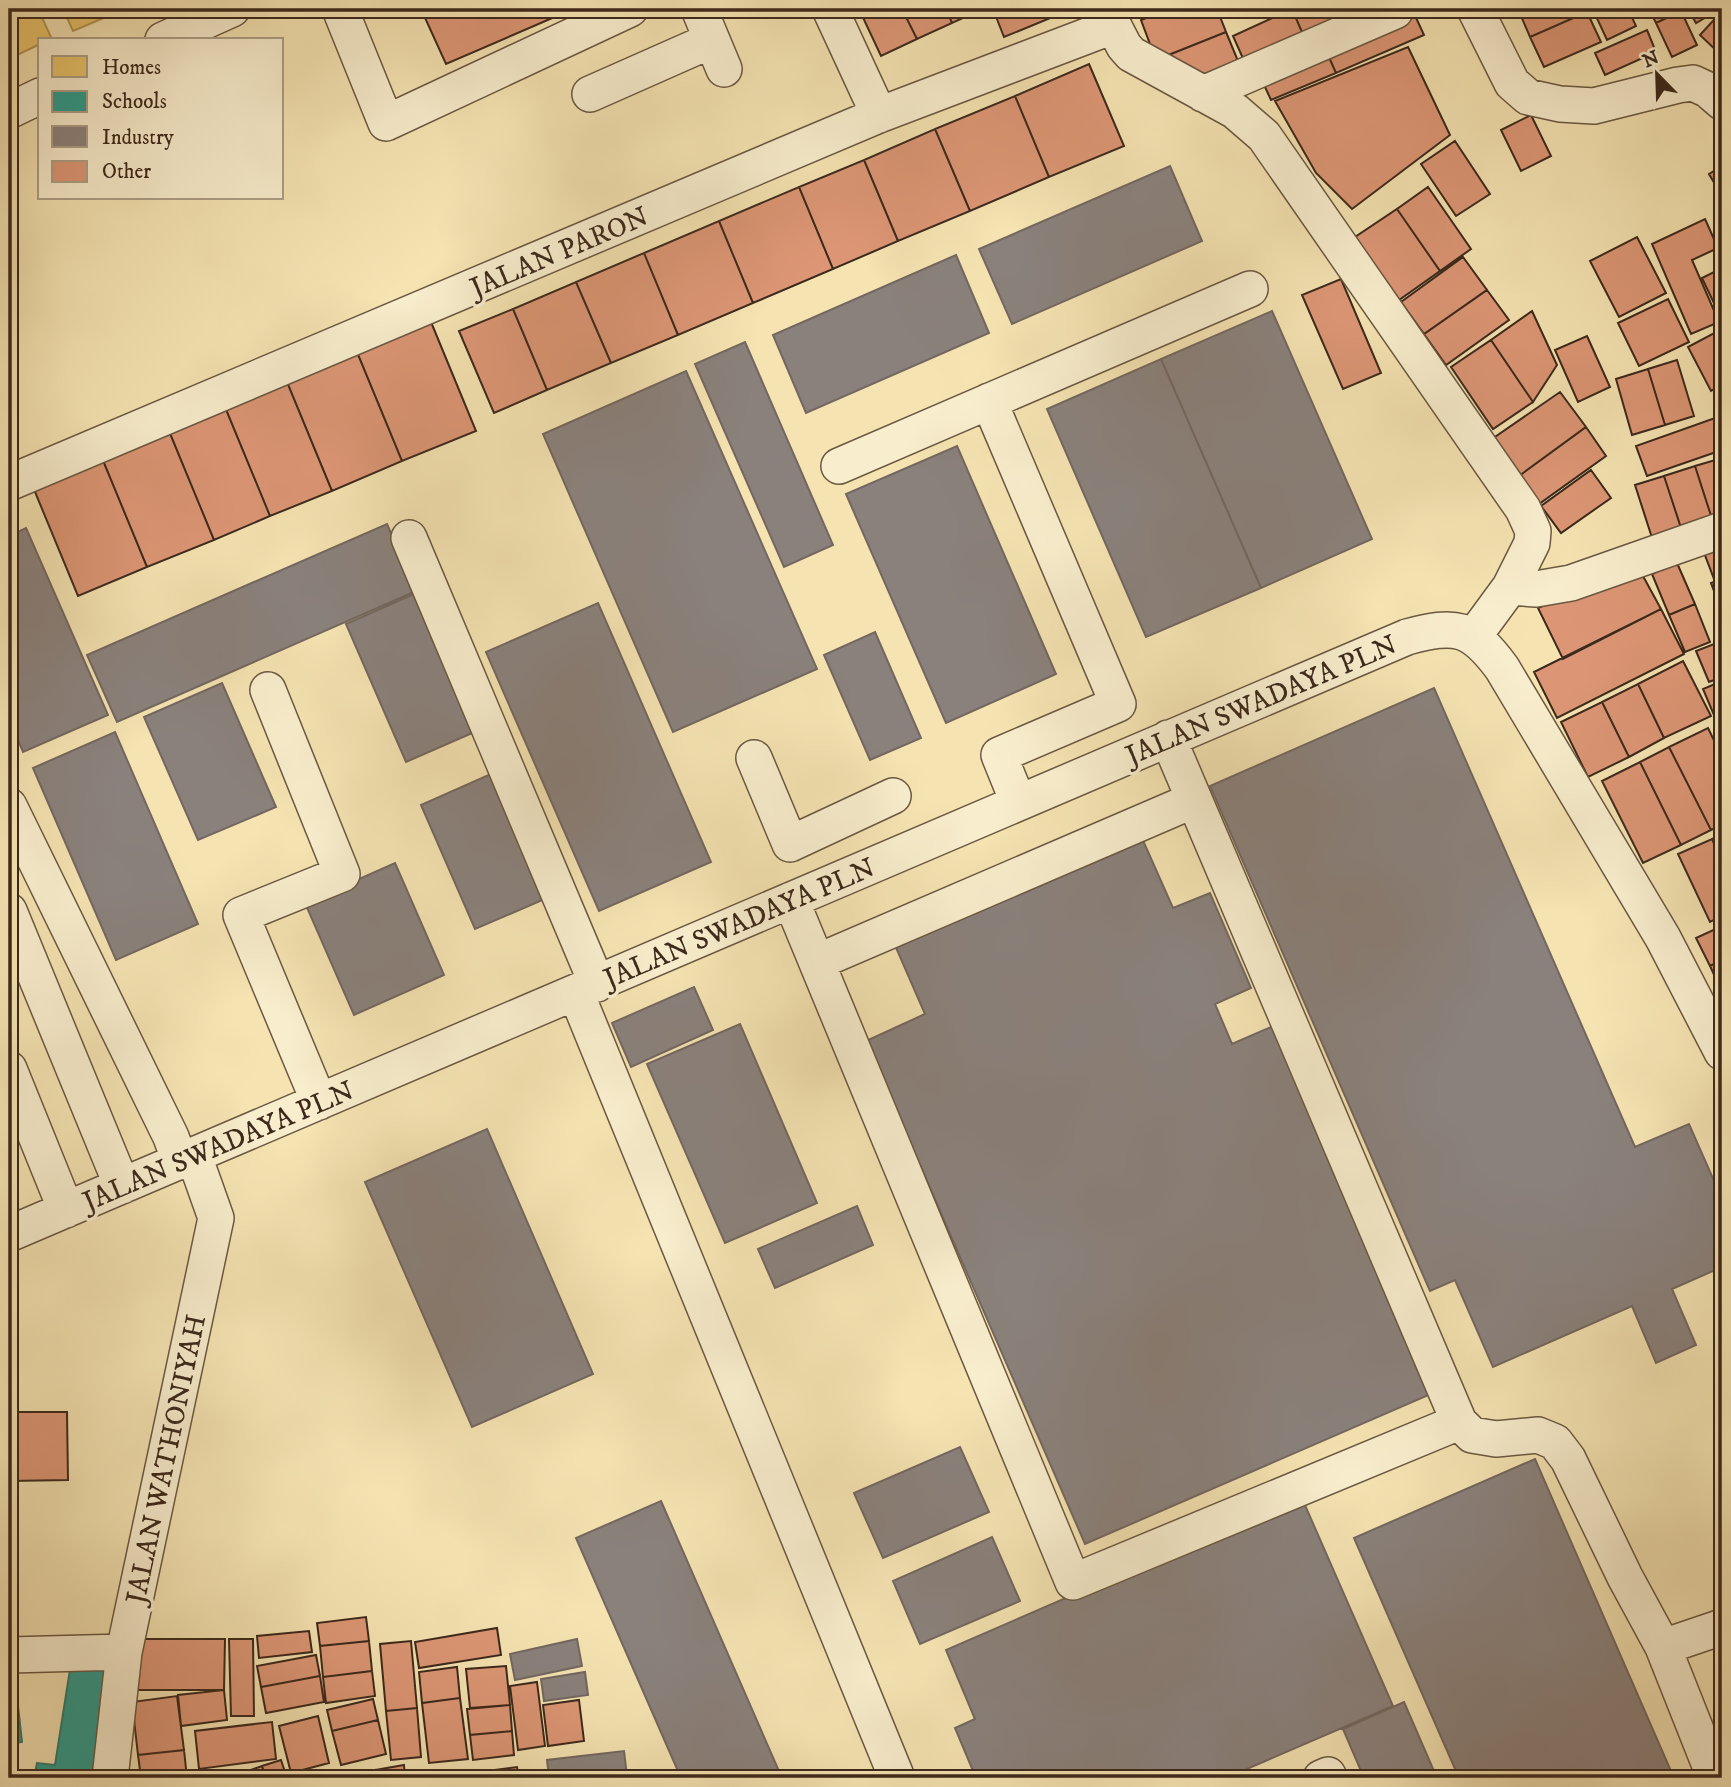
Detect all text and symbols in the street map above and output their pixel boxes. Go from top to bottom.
legend [38,38,284,200]
north arrow [1622,38,1692,108]
text: N [1639,46,1663,73]
text: Homes [102,55,161,81]
text: Schools [102,89,167,115]
text: Industry [102,125,175,151]
text: Other [102,159,151,185]
street label: JALAN PARON [462,199,654,307]
street label: JALAN SWADAYA PLN [1118,627,1403,775]
street label: JALAN SWADAYA PLN [596,850,881,998]
street label: JALAN SWADAYA PLN [75,1073,360,1221]
street label: JALAN WATHONIYAH [118,1311,214,1610]

